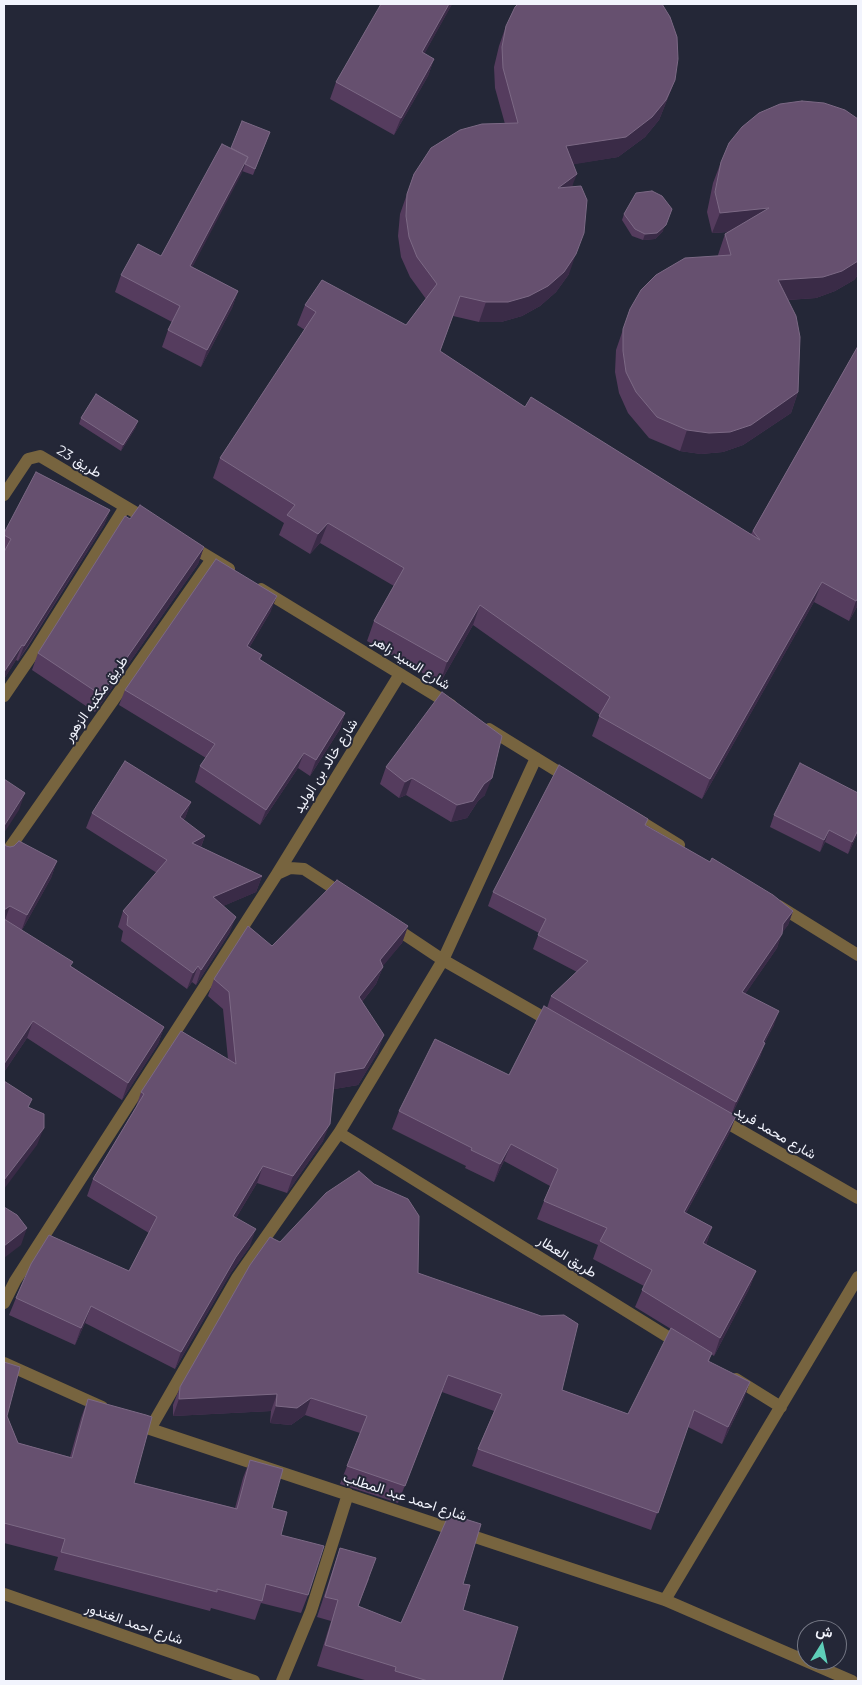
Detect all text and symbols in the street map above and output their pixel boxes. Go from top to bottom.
street label: طريق 23 [54,442,104,482]
street label: شارع السيد زاهر [369,632,453,694]
street label: طريق مكتبه الزهور [60,653,132,745]
street label: شارع خالد بن الوليد [290,716,362,816]
street label: شارع محمد فريد [731,1103,819,1163]
street label: طريق العطار [534,1232,600,1282]
street label: شارع احمد عبد المطلب [341,1469,469,1525]
street label: شارع احمد الغندور [83,1599,185,1649]
north arrow [797,1620,847,1670]
text: ش [815,1621,834,1642]

